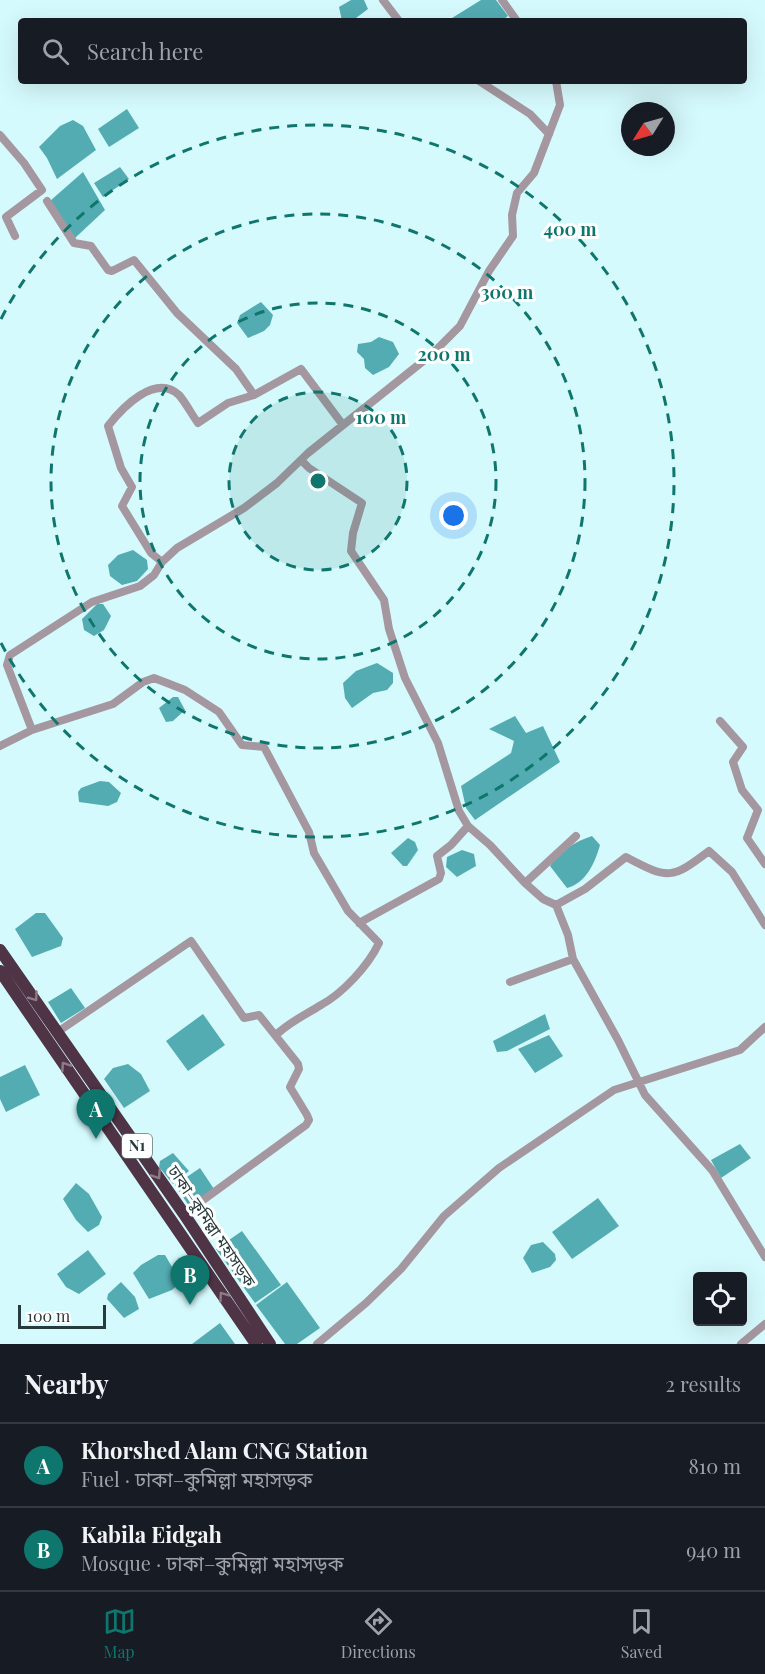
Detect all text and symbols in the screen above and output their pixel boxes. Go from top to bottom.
search box [18,18,747,84]
icon: search [39,35,72,68]
text: Search here [87,36,203,66]
north arrow [621,102,675,156]
text: 400 m [543,217,597,241]
text: 300 m [481,280,534,304]
text: 200 m [417,342,471,366]
text: 100 m [356,405,407,429]
centre of rings [308,471,328,491]
your location [439,501,468,530]
one-way arrow [27,991,38,1002]
one-way arrow [61,1062,72,1073]
pin: A [76,1090,116,1139]
road number: N1 [122,1134,152,1158]
street label: ঢাকা–কুমিল্লা মহাসড়ক [163,1160,261,1291]
one-way arrow [150,1168,161,1179]
pin: B [170,1256,210,1305]
map controls [693,1272,747,1326]
button: locate [693,1272,747,1326]
one-way arrow [219,1292,230,1303]
scale bar [18,1302,106,1330]
text: 100 m [27,1305,70,1326]
text: Nearby [24,1366,109,1401]
text: 2 results [666,1370,741,1397]
text: Khorshed Alam CNG Station [81,1435,368,1465]
text: A [37,1452,50,1479]
text: 810 m [688,1452,741,1479]
text: Fuel · ঢাকা–কুমিল্লা মহাসড়ক [81,1465,313,1492]
text: Kabila Eidgah [81,1519,222,1549]
text: B [37,1536,50,1563]
text: 940 m [686,1536,741,1563]
text: Mosque · ঢাকা–কুমিল্লা মহাসড়ক [81,1549,344,1576]
tab: Map [103,1605,136,1662]
tab: Directions [341,1605,416,1662]
tab: Saved [621,1605,662,1662]

